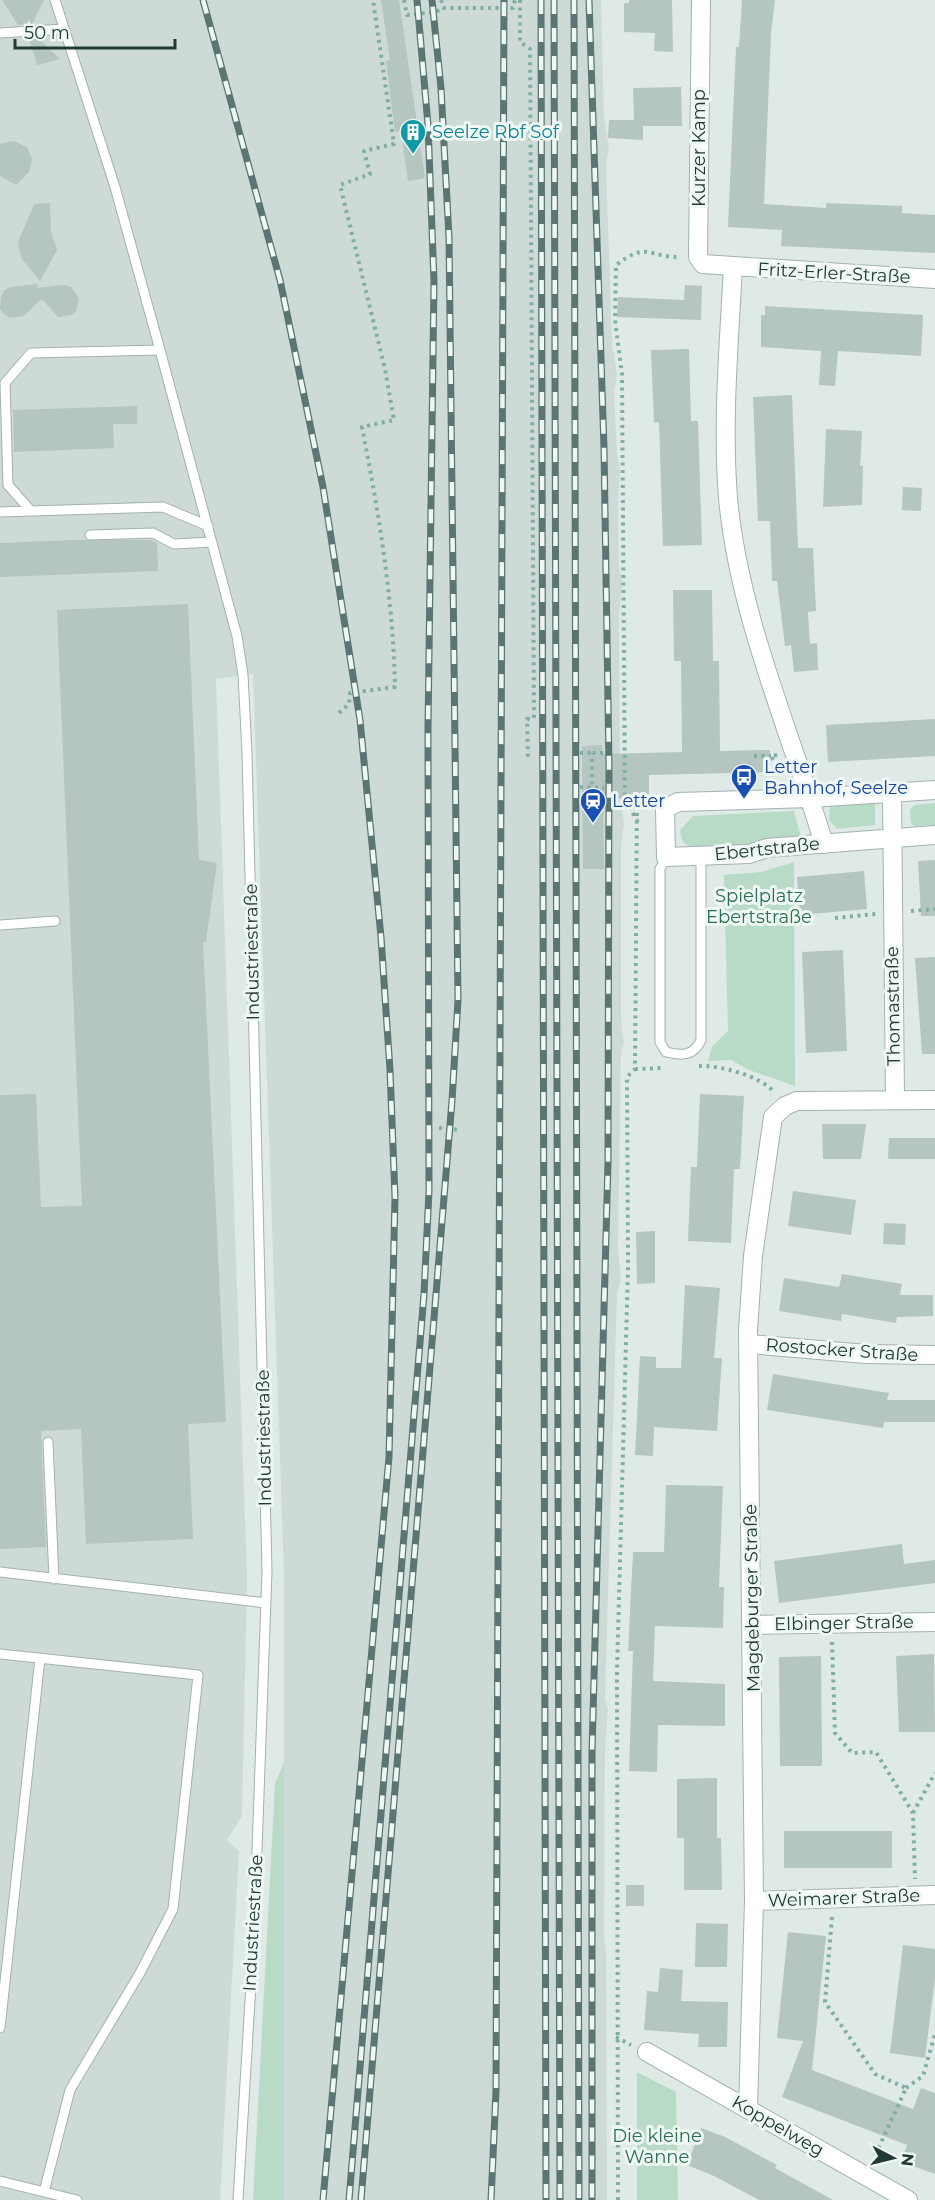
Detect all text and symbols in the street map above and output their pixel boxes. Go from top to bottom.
scale bar [15,12,176,50]
text: 50 m [24,22,70,44]
street label: Kurzer Kamp [688,89,710,207]
building icon: Seelze Rbf Sof [398,117,428,155]
place label: Seelze Rbf Sof [432,121,560,143]
street label: Fritz-Erler-Straße [757,258,911,288]
place label: Letter Bahnhof, Seelze [764,756,908,799]
bus stop icon: Letter Bahnhof, Seelze [729,762,759,800]
station icon: Letter [578,786,608,824]
place label: Letter [612,790,665,812]
street label: Ebertstraße [713,833,821,865]
street label: Industriestraße [240,883,264,1021]
park label: Spielplatz Ebertstraße [706,885,812,928]
street label: Thomastraße [881,946,905,1066]
street label: Rostocker Straße [765,1334,919,1366]
street label: Industriestraße [252,1369,276,1507]
street label: Magdeburger Straße [739,1504,765,1692]
street label: Elbinger Straße [774,1611,914,1635]
street label: Industriestraße [238,1854,268,1992]
street label: Weimarer Straße [767,1884,921,1912]
street label: Koppelweg [728,2091,828,2161]
park label: Die kleine Wanne [612,2125,702,2168]
north arrow [863,2128,923,2188]
text: N [897,2152,918,2167]

